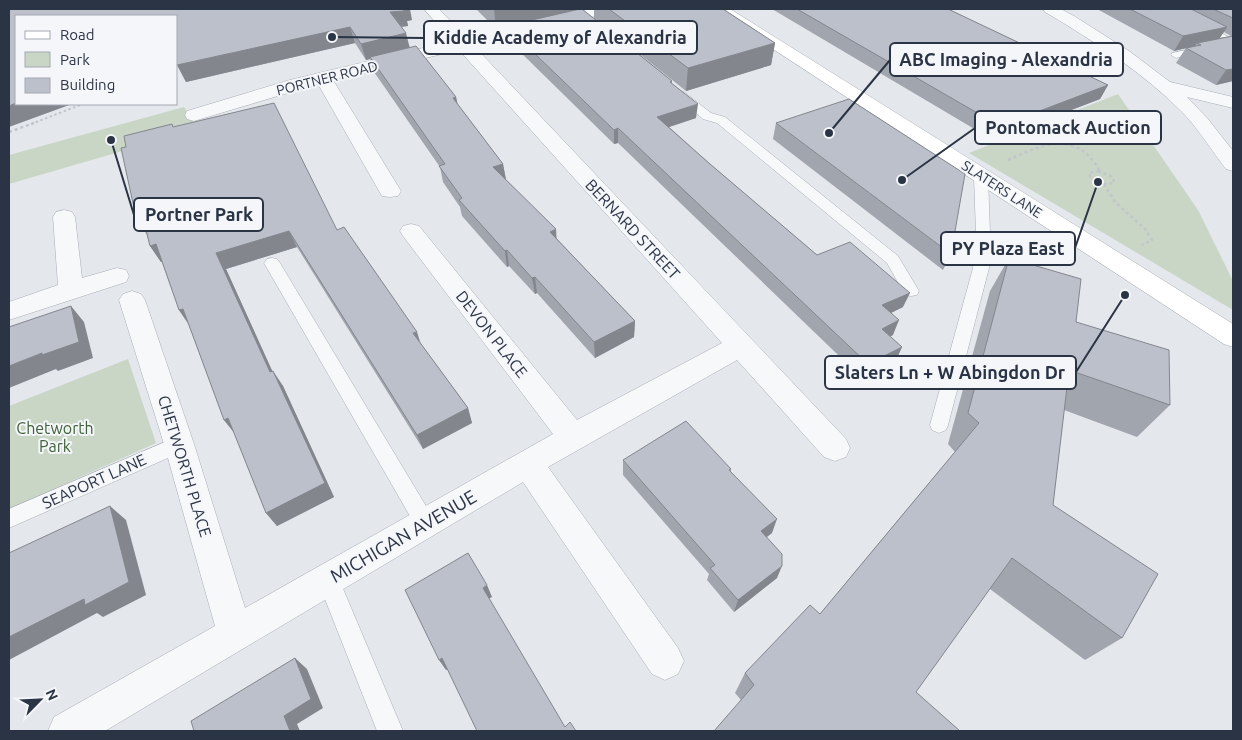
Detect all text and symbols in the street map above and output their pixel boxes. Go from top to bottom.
legend [15,15,178,105]
callout: Kiddie Academy of Alexandria [424,21,697,54]
text: Road [60,26,95,43]
text: Kiddie Academy of Alexandria [433,27,687,47]
callout: ABC Imaging - Alexandria [890,43,1123,76]
text: ABC Imaging - Alexandria [899,49,1113,69]
text: Park [60,51,90,68]
street label: PORTNER ROAD [275,58,379,98]
text: Building [60,76,115,93]
callout: Pontomack Auction [975,111,1161,144]
text: Pontomack Auction [985,117,1151,137]
street label: SLATERS LANE [959,157,1045,221]
street label: BERNARD STREET [582,175,684,283]
callout: Portner Park [134,198,263,231]
text: Portner Park [145,204,253,224]
callout: PY Plaza East [941,232,1075,265]
text: PY Plaza East [951,238,1065,258]
street label: DEVON PLACE [453,287,531,381]
callout: Slaters Ln + W Abingdon Dr [825,356,1076,389]
text: Slaters Ln + W Abingdon Dr [835,362,1066,382]
street label: CHETWORTH PLACE [155,393,215,539]
park label: Chetworth Park [16,419,94,455]
street label: SEAPORT LANE [39,450,149,512]
street label: MICHIGAN AVENUE [326,485,480,587]
north arrow [15,675,65,725]
text: N [42,687,61,703]

